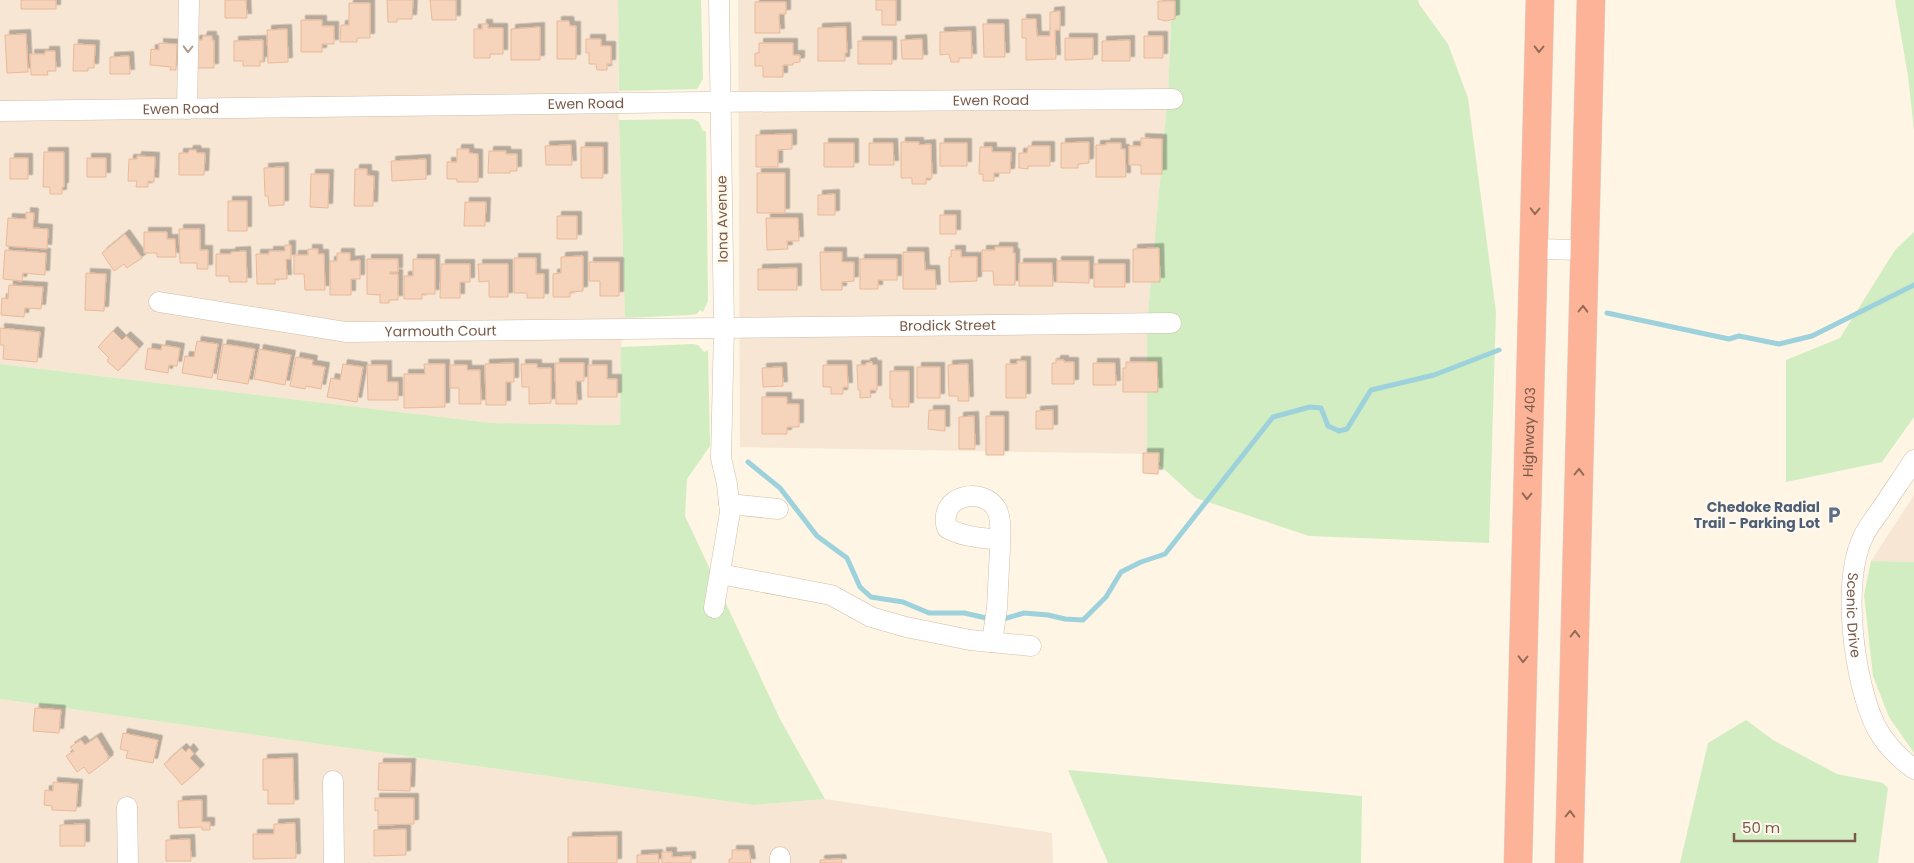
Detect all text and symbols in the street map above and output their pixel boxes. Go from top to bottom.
one-way arrow [183,45,193,53]
one-way arrow [1534,45,1544,53]
street label: Ewen Road [953,90,1029,110]
street label: Ewen Road [548,93,624,114]
street label: Ewen Road [143,98,219,119]
street label: Iona Avenue [711,175,733,263]
one-way arrow [1529,207,1540,215]
one-way arrow [1578,305,1588,313]
street label: Brodick Street [899,315,996,336]
street label: Yarmouth Court [384,320,497,342]
street label: Highway 403 [1518,387,1540,477]
one-way arrow [1573,468,1584,476]
one-way arrow [1522,492,1532,500]
place label: Chedoke Radial Trail - Parking Lot [1694,497,1820,533]
parking icon: Chedoke Radial Trail - Parking Lot [1824,505,1844,525]
street label: Scenic Drive [1842,571,1866,659]
one-way arrow [1569,630,1580,638]
one-way arrow [1518,655,1528,663]
one-way arrow [1565,810,1575,818]
scale bar [1734,810,1855,842]
text: 50 m [1742,817,1780,838]

